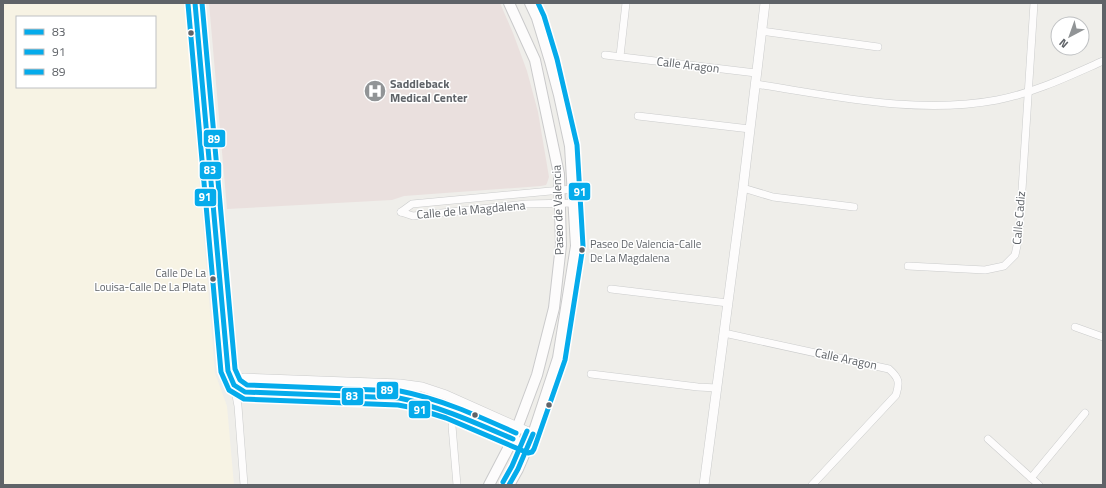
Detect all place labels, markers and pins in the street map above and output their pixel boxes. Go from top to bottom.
unlabelled marker [186,28,196,38]
place label: Saddleback Medical Center [390,74,468,107]
hospital icon: Saddleback Medical Center [362,78,388,104]
place label: Paseo De Valencia-Calle De La Magdalena [590,236,702,266]
marker: Paseo De Valencia-Calle De La Magdalena [577,245,587,255]
place label: Calle De La Louisa-Calle De La Plata [95,265,206,295]
marker: Calle De La Louisa-Calle De La Plata [208,274,218,284]
unlabelled marker [544,400,554,410]
unlabelled marker [470,410,480,420]

